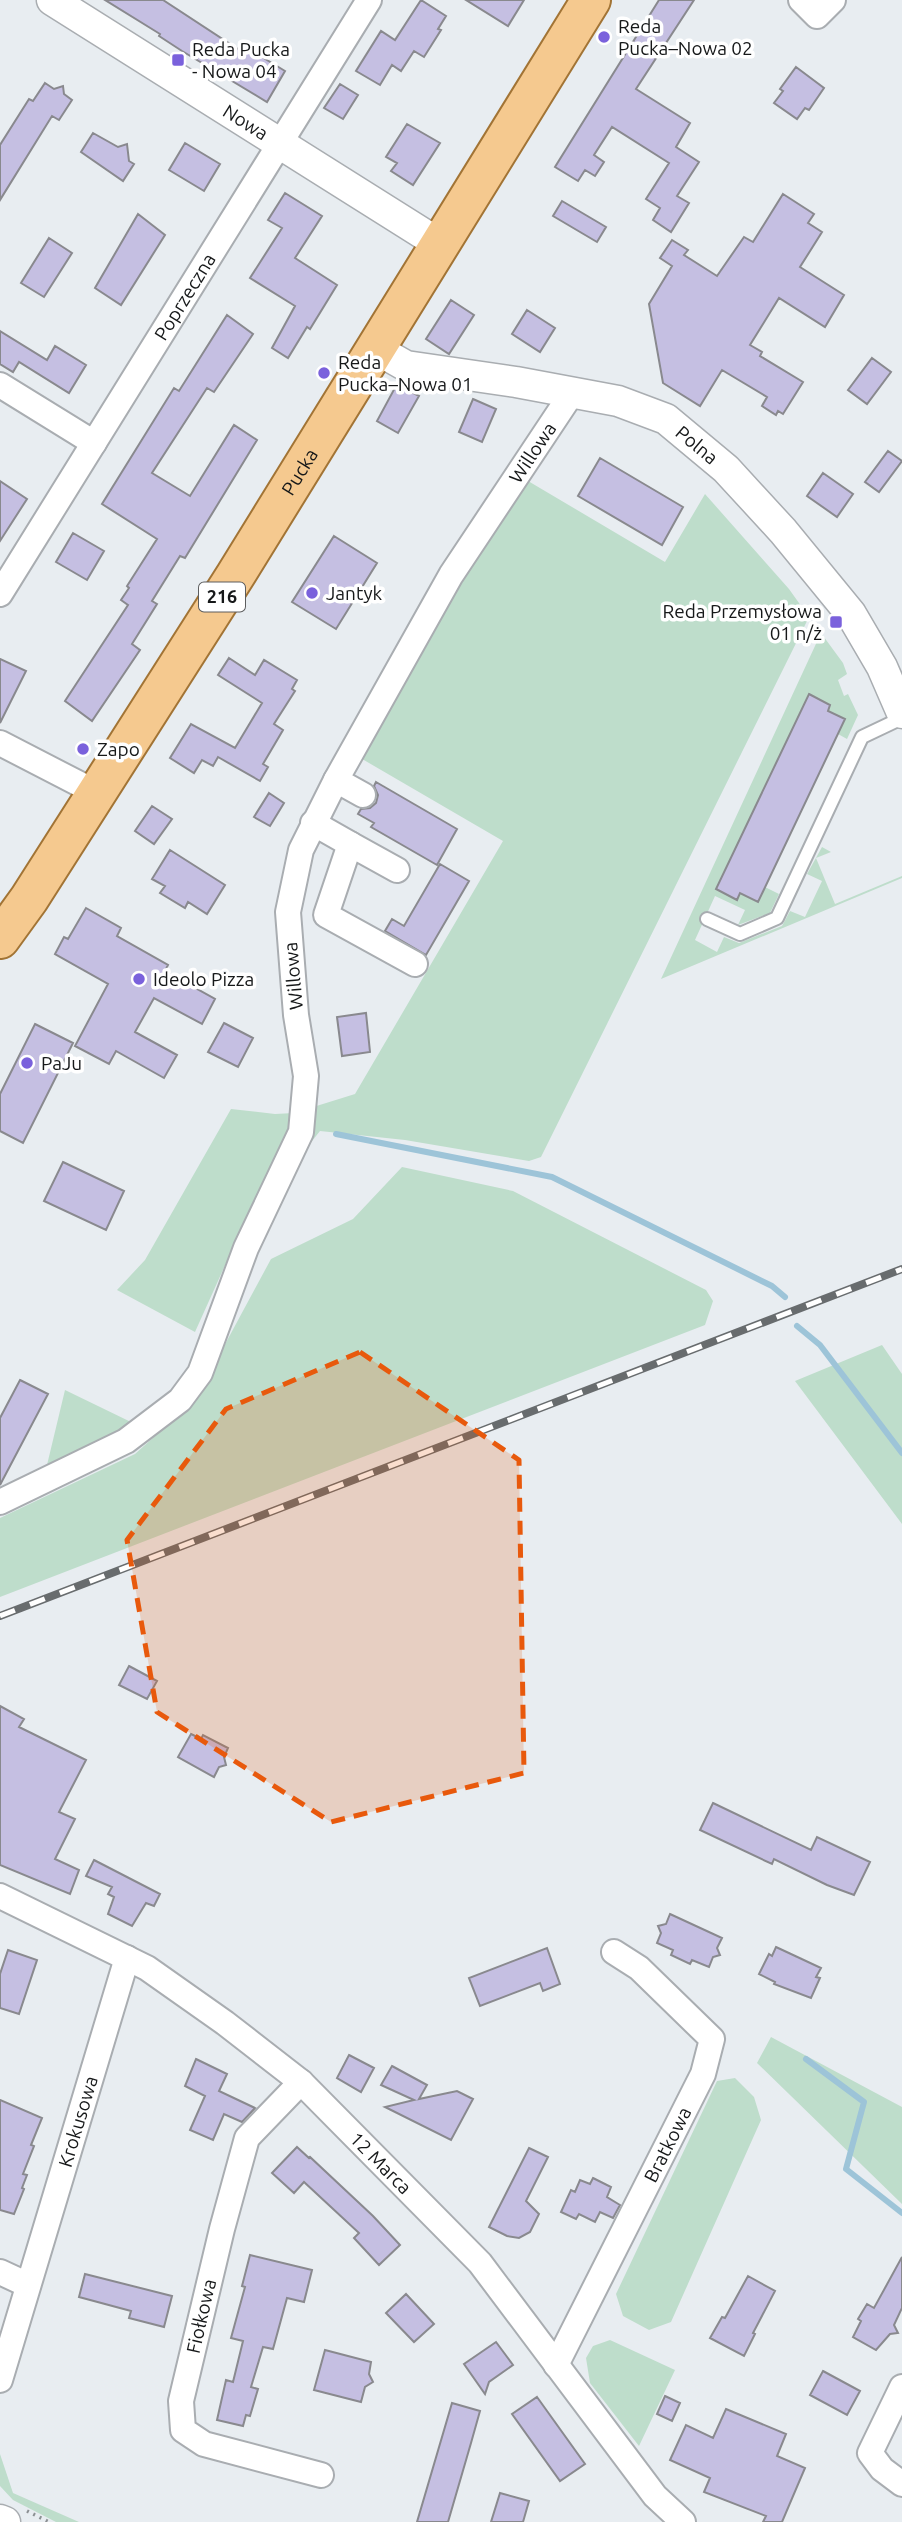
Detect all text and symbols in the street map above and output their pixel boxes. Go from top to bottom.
place label: Reda Pucka–Nowa 02 [618,15,753,59]
marker: Reda Pucka–Nowa 02 [596,29,612,45]
place label: Reda Pucka - Nowa 04 [192,38,290,82]
marker: Reda Pucka - Nowa 04 [170,52,186,68]
street label: Nowa [219,100,272,144]
street label: Poprzeczna [150,249,220,344]
place label: Reda Pucka–Nowa 01 [338,351,473,395]
marker: Reda Pucka–Nowa 01 [316,365,332,381]
street label: Willowa [504,418,560,487]
street label: Polna [672,421,722,469]
street label: Pucka [277,445,322,499]
road number: 216 [199,582,245,612]
place label: Jantyk [326,582,383,604]
marker: Jantyk [304,585,320,601]
place label: Reda Przemysłowa 01 n/ż [662,600,822,644]
marker: Reda Przemysłowa 01 n/ż [828,614,844,630]
place label: Zapo [97,738,140,760]
marker: Zapo [75,741,91,757]
street label: Willowa [279,941,307,1011]
place label: Ideolo Pizza [153,968,254,990]
marker: Ideolo Pizza [131,971,147,987]
place label: PaJu [41,1052,82,1074]
marker: PaJu [19,1055,35,1071]
street label: Krokusowa [54,2073,102,2170]
street label: Bratkowa [639,2103,696,2186]
street label: 12 Marca [346,2127,416,2198]
street label: Fiołkowa [182,2277,220,2355]

